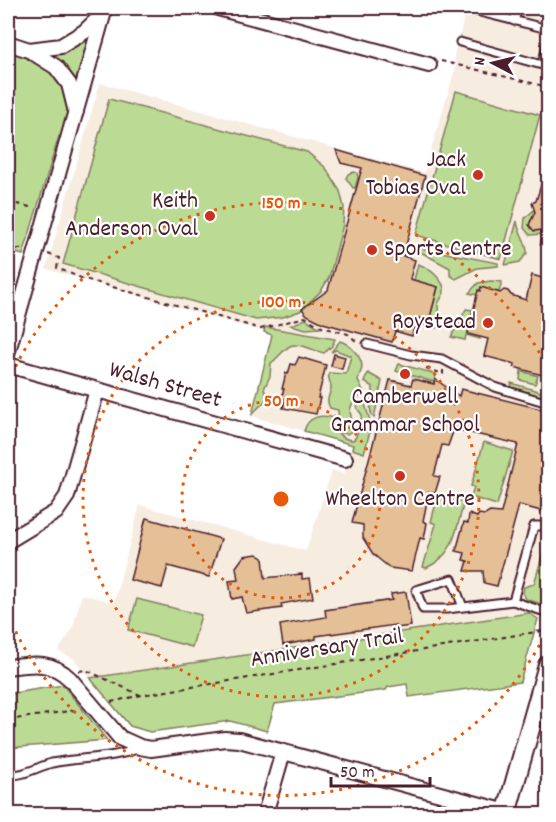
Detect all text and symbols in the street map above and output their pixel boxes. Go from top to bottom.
north arrow [463,33,523,93]
text: N [469,56,493,67]
place label: Jack Tobias Oval [365,144,466,206]
marker: Jack Tobias Oval [471,168,485,182]
place label: Keith Anderson Oval [65,185,198,247]
text: 150 m [262,192,300,217]
marker: Keith Anderson Oval [203,209,217,223]
place label: Sports Centre [384,233,512,267]
marker: Sports Centre [365,243,379,257]
text: 100 m [261,291,301,316]
place label: Roystead [392,306,476,340]
marker: Roystead [481,316,495,330]
street label: Walsh Street [105,354,225,418]
marker: Camberwell Grammar School [398,367,412,381]
place label: Camberwell Grammar School [330,381,480,443]
text: 50 m [264,390,298,415]
marker: Wheelton Centre [393,469,407,483]
place label: Wheelton Centre [325,483,475,517]
centre of rings [271,489,291,509]
street label: Anniversary Trail [248,620,406,678]
scale bar [331,750,430,788]
text: 50 m [340,761,375,786]

